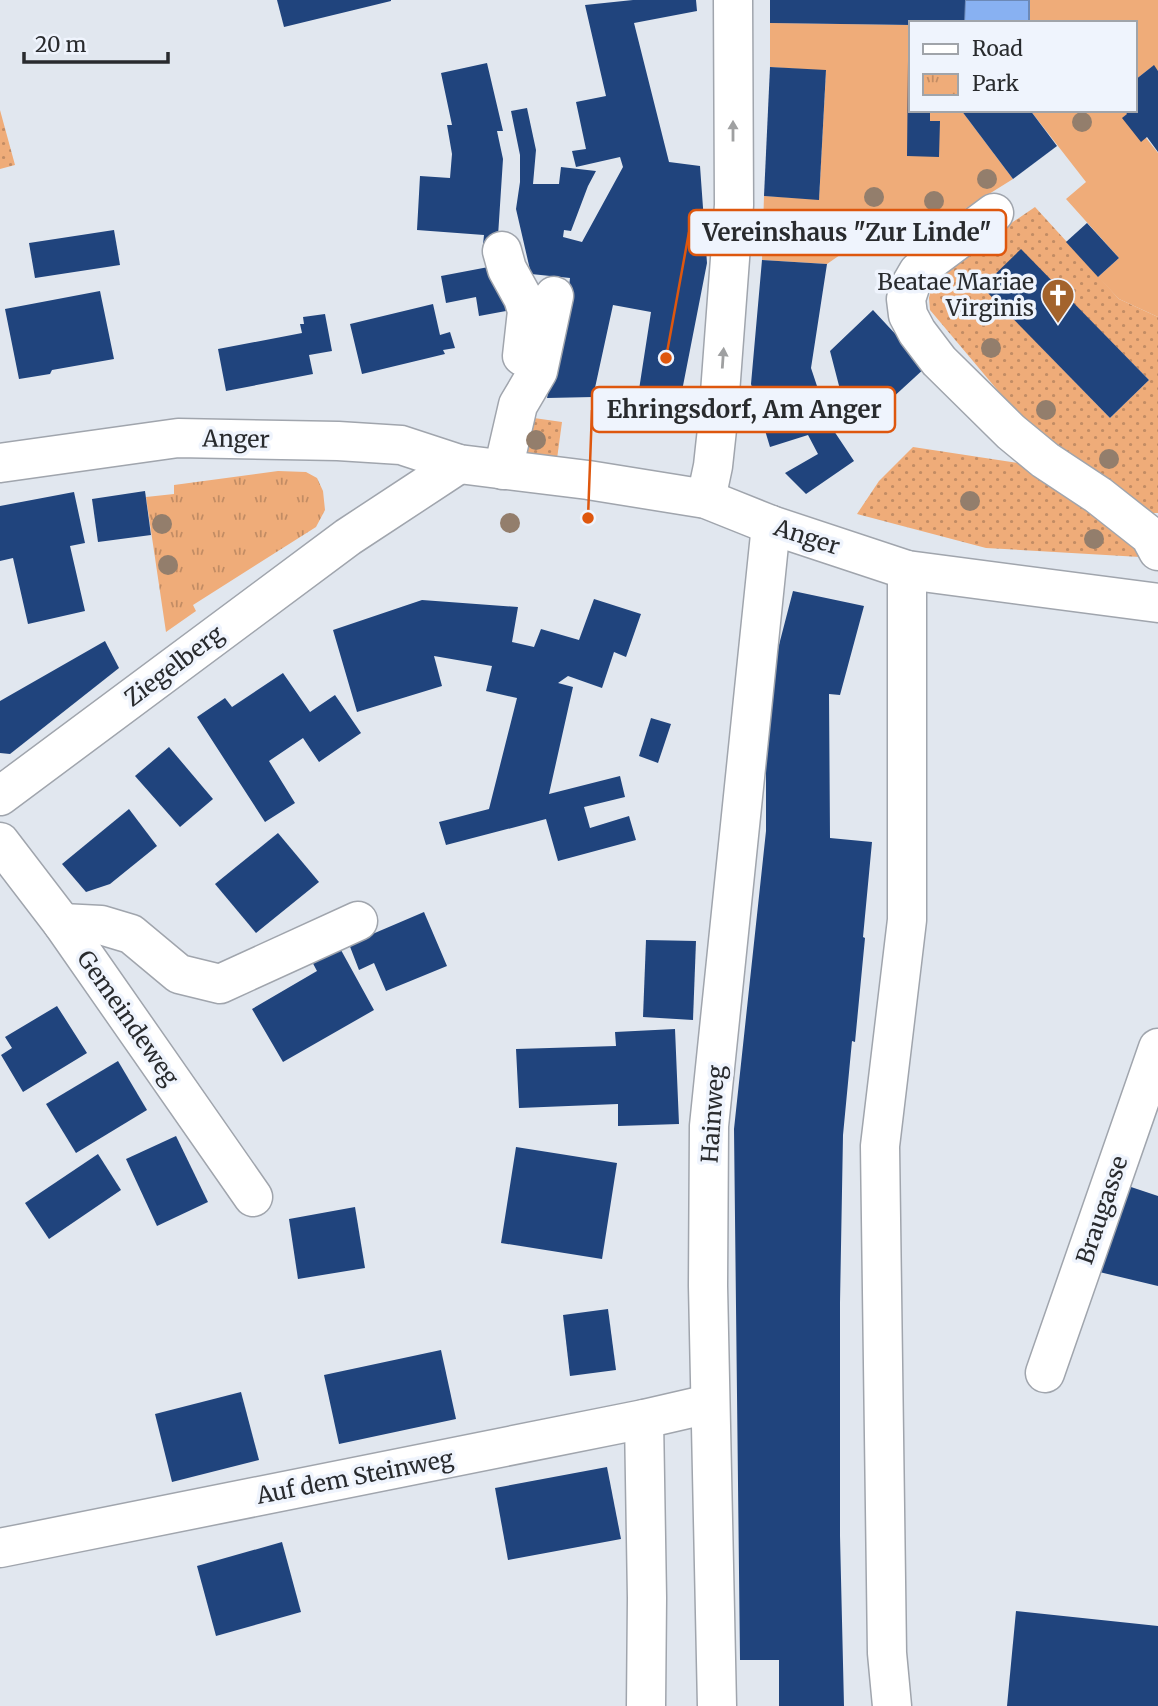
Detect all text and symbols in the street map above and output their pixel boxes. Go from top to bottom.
scale bar [24,21,168,65]
legend [909,21,1137,112]
text: 20 m [35,31,87,58]
text: Road [972,35,1023,62]
text: Park [972,70,1019,97]
one-way arrow [727,120,739,142]
callout: Vereinshaus "Zur Linde" [689,210,1006,255]
text: Vereinshaus "Zur Linde" [701,217,992,248]
place label: Beatae Mariae Virginis [877,267,1034,322]
church icon: Beatae Mariae Virginis [1039,276,1077,325]
one-way arrow [718,347,729,369]
callout: Ehringsdorf, Am Anger [592,387,895,432]
text: Ehringsdorf, Am Anger [606,394,882,425]
street label: Anger [201,423,270,454]
street label: Anger [770,512,844,561]
street label: Ziegelberg [118,619,229,712]
street label: Gemeindeweg [71,945,186,1091]
street label: Hainweg [695,1064,730,1164]
street label: Braugasse [1070,1152,1134,1268]
street label: Auf dem Steinweg [253,1443,456,1510]

